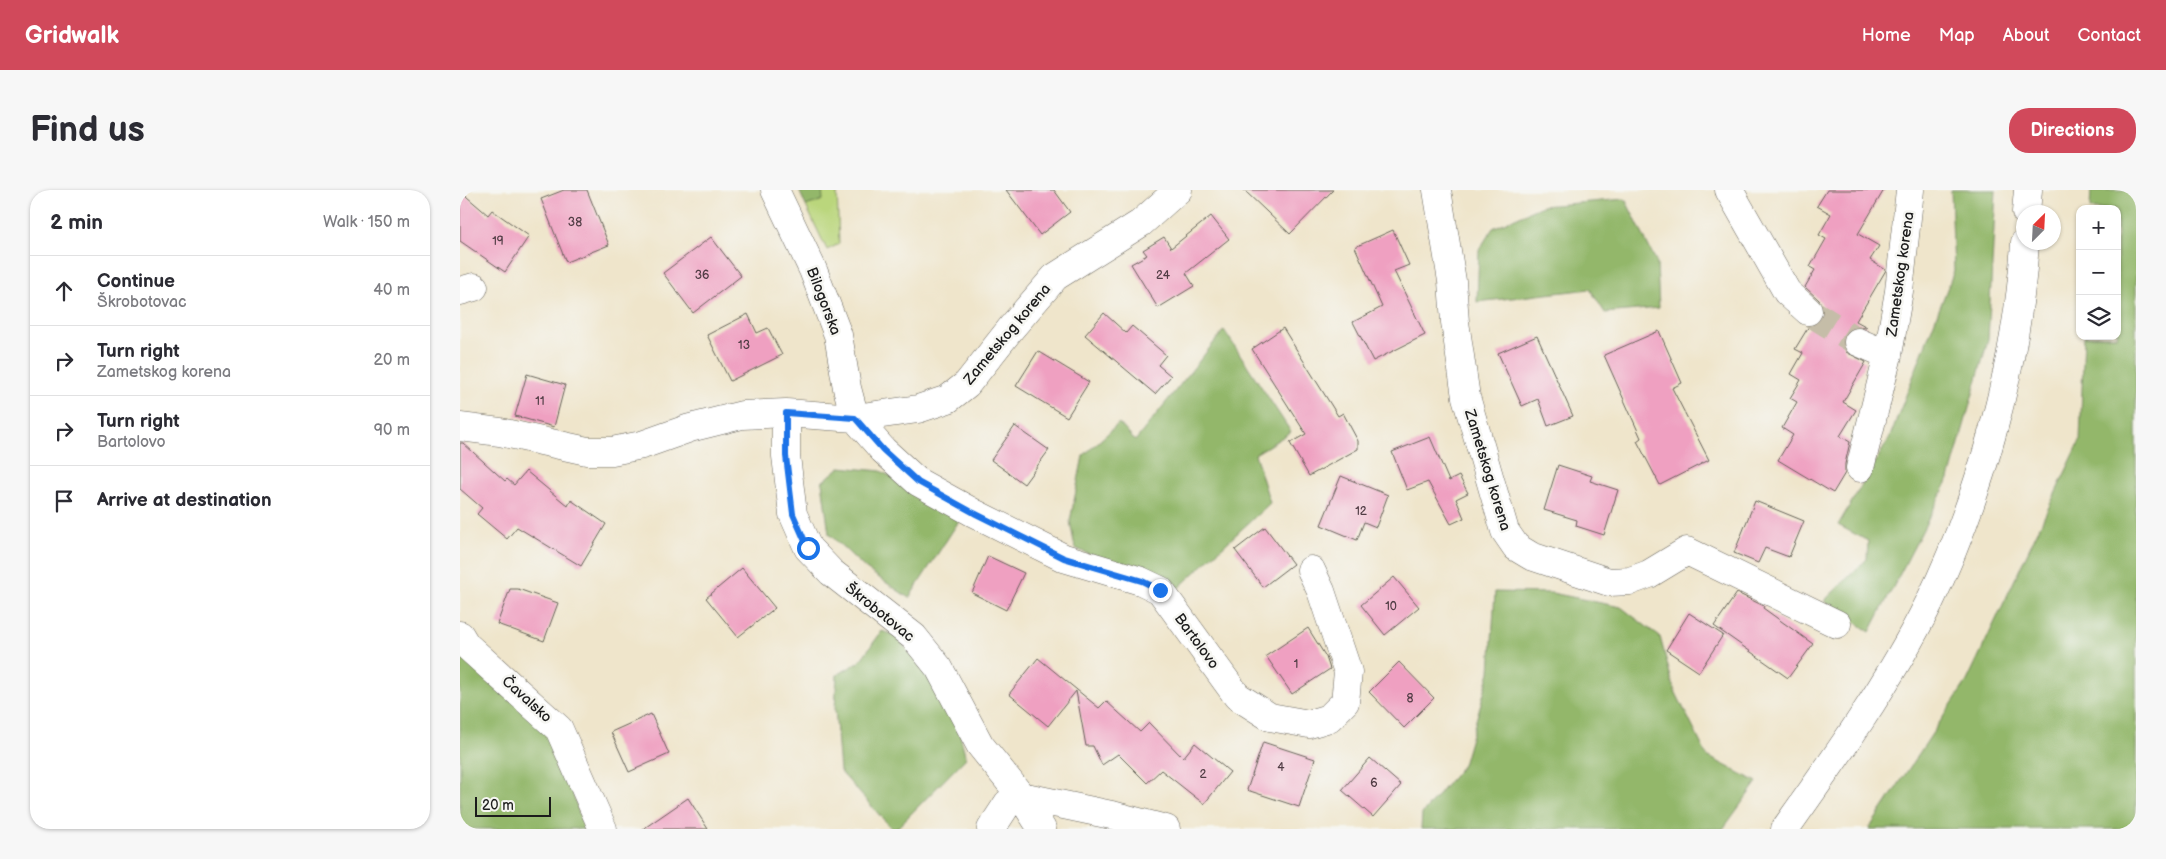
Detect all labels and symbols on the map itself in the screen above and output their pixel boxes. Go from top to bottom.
north arrow [2016,205,2061,250]
street label: Zametskog korena [1882,210,1919,339]
house number: 38 [568,215,582,230]
house number: 19 [492,234,504,249]
street label: Bilogorska [802,265,845,338]
house number: 36 [695,268,709,283]
house number: 24 [1156,268,1171,283]
street label: Zametskog korena [959,280,1055,389]
house number: 13 [738,338,750,353]
house number: 11 [535,394,545,409]
street label: Zametskog korena [1460,406,1515,533]
house number: 12 [1355,504,1367,519]
route start [797,537,820,560]
street label: Škrobotovac [841,579,918,646]
route end [1149,579,1172,602]
house number: 10 [1385,599,1397,614]
street label: Bartolovo [1170,610,1223,673]
house number: 1 [1294,657,1298,672]
street label: Čavalsko [498,672,556,727]
house number: 8 [1407,691,1414,706]
house number: 4 [1277,760,1285,775]
house number: 2 [1199,767,1207,782]
house number: 6 [1370,776,1378,791]
scale bar [475,794,551,817]

